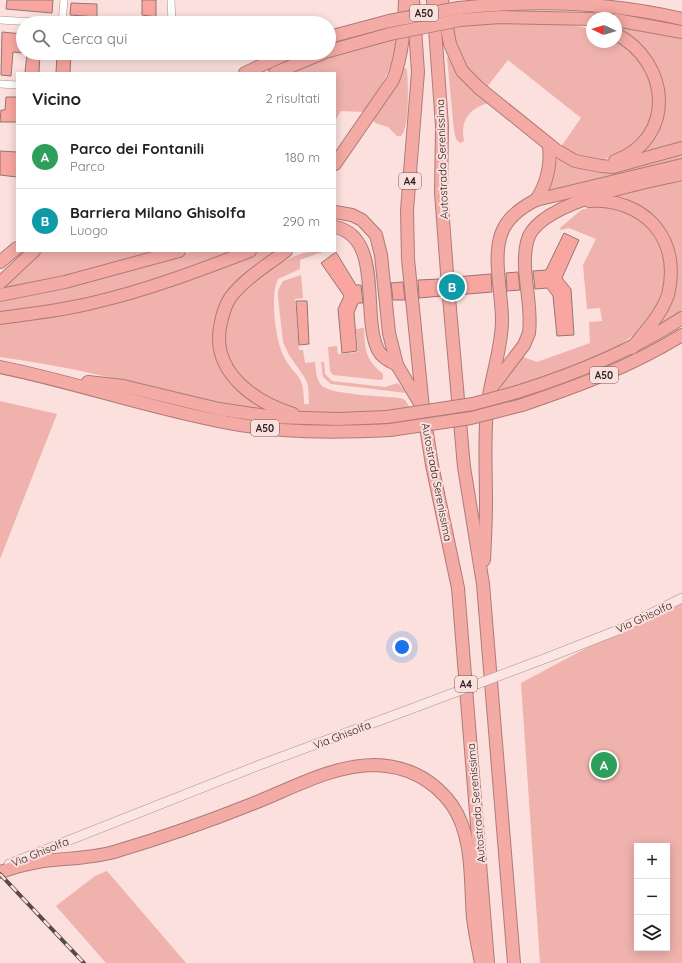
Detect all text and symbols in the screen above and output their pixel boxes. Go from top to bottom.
road number: A50 [410,5,438,21]
north arrow [586,12,622,48]
search box [16,16,336,60]
icon: search [30,27,52,49]
text: Cerca qui [62,29,128,48]
text: Vicino [32,88,81,109]
text: 2 risultati [266,90,320,106]
street label: Autostrada Serenissima [433,99,451,219]
text: Parco dei Fontanili [70,139,204,158]
text: A [41,149,49,165]
text: 180 m [285,149,320,165]
text: Parco [70,158,105,174]
road number: A4 [399,173,421,189]
text: Barriera Milano Ghisolfa [70,203,246,222]
text: B [41,213,49,229]
text: 290 m [282,213,320,229]
text: Luogo [70,222,108,238]
pin: B [439,272,465,302]
road number: A50 [590,367,618,383]
road number: A50 [251,420,279,436]
street label: Autostrada Serenissima [419,422,455,542]
street label: Via Ghisolfa [614,598,674,636]
your location [392,637,412,657]
road number: A4 [455,676,477,692]
street label: Via Ghisolfa [311,718,373,752]
street label: Autostrada Serenissima [464,742,488,864]
pin: A [591,750,617,780]
street label: Via Ghisolfa [9,834,71,870]
map controls [634,843,670,951]
button: + [634,843,670,879]
button: − [634,879,670,915]
button: layers [634,915,670,951]

